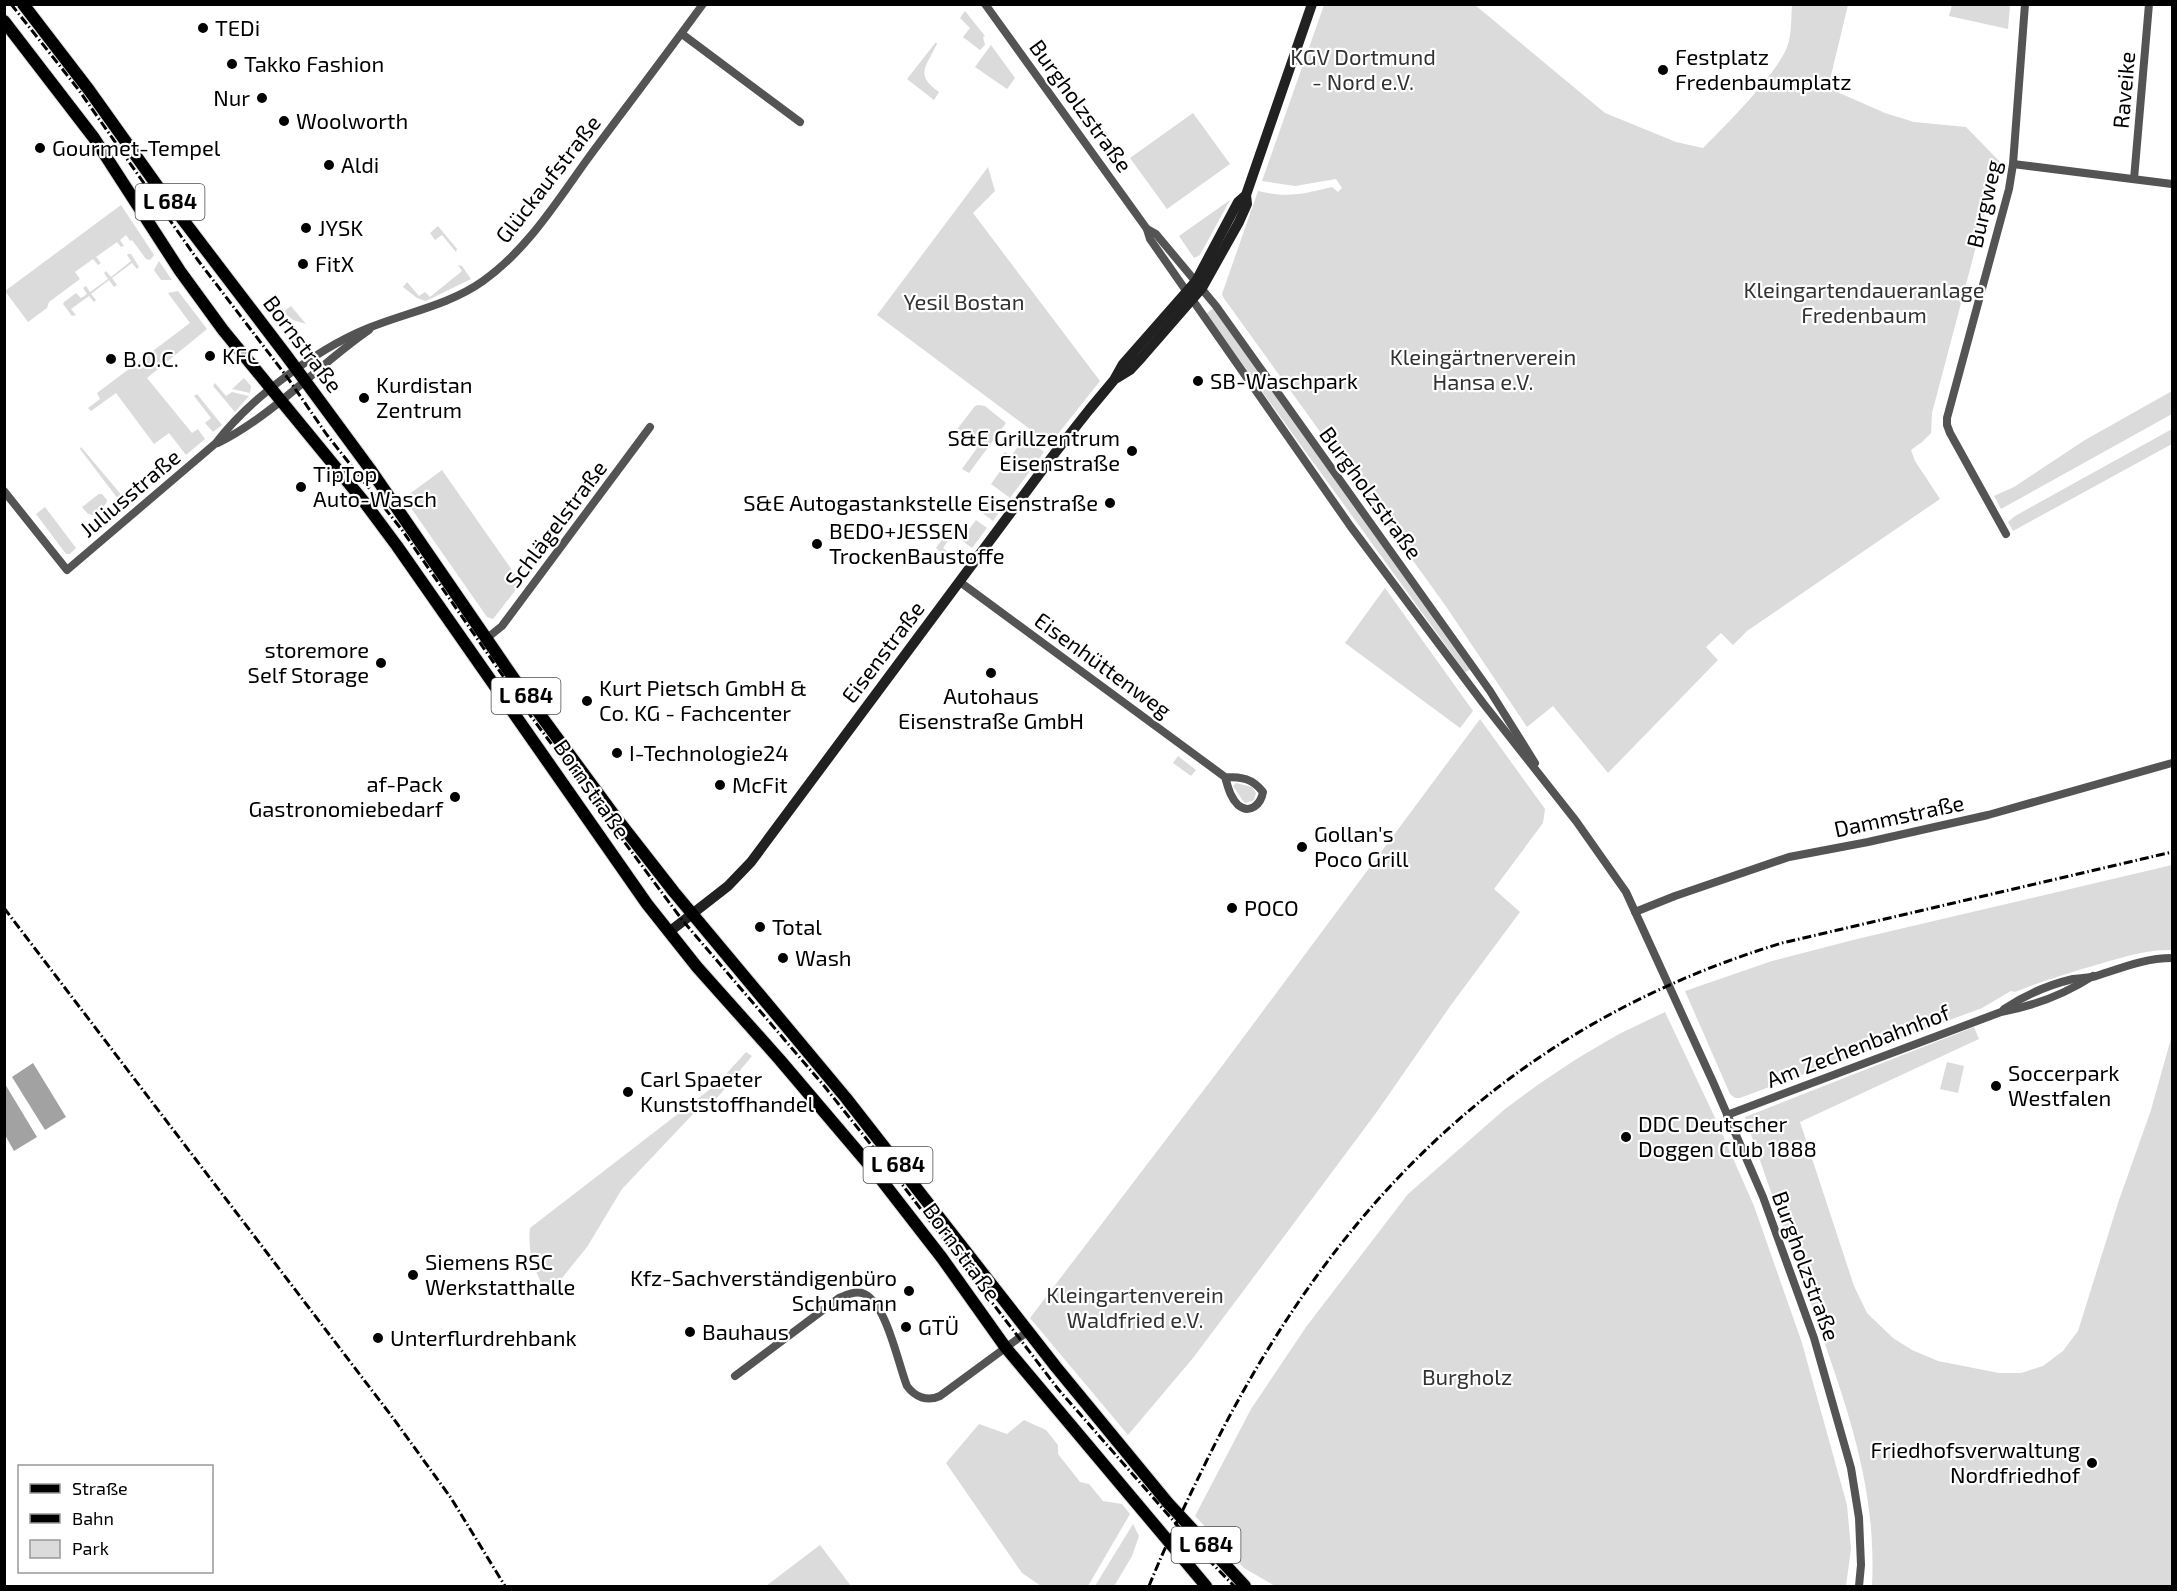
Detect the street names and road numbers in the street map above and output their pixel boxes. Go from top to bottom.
street label: Burgholzstraße [1025,34,1139,177]
street label: Raveike [2107,50,2139,129]
street label: Glückaufstraße [489,109,605,247]
street label: Burgweg [1960,157,2006,250]
road number: L 684 [136,184,204,220]
street label: Bornstraße [259,290,349,397]
street label: Burgholzstraße [1315,421,1429,564]
street label: Juliusstraße [74,443,185,542]
street label: Schlägelstraße [499,455,611,592]
street label: Eisenstraße [836,595,929,707]
street label: Eisenhüttenweg [1030,606,1177,722]
road number: L 684 [492,678,560,714]
street label: Bornstraße [549,734,636,843]
street label: Dammstraße [1831,789,1966,841]
street label: Am Zechenbahnhof [1762,998,1953,1092]
road number: L 684 [864,1147,932,1183]
street label: Burgholzstraße [1768,1187,1846,1344]
street label: Bornstraße [919,1197,1007,1306]
road number: L 684 [1172,1527,1240,1563]

